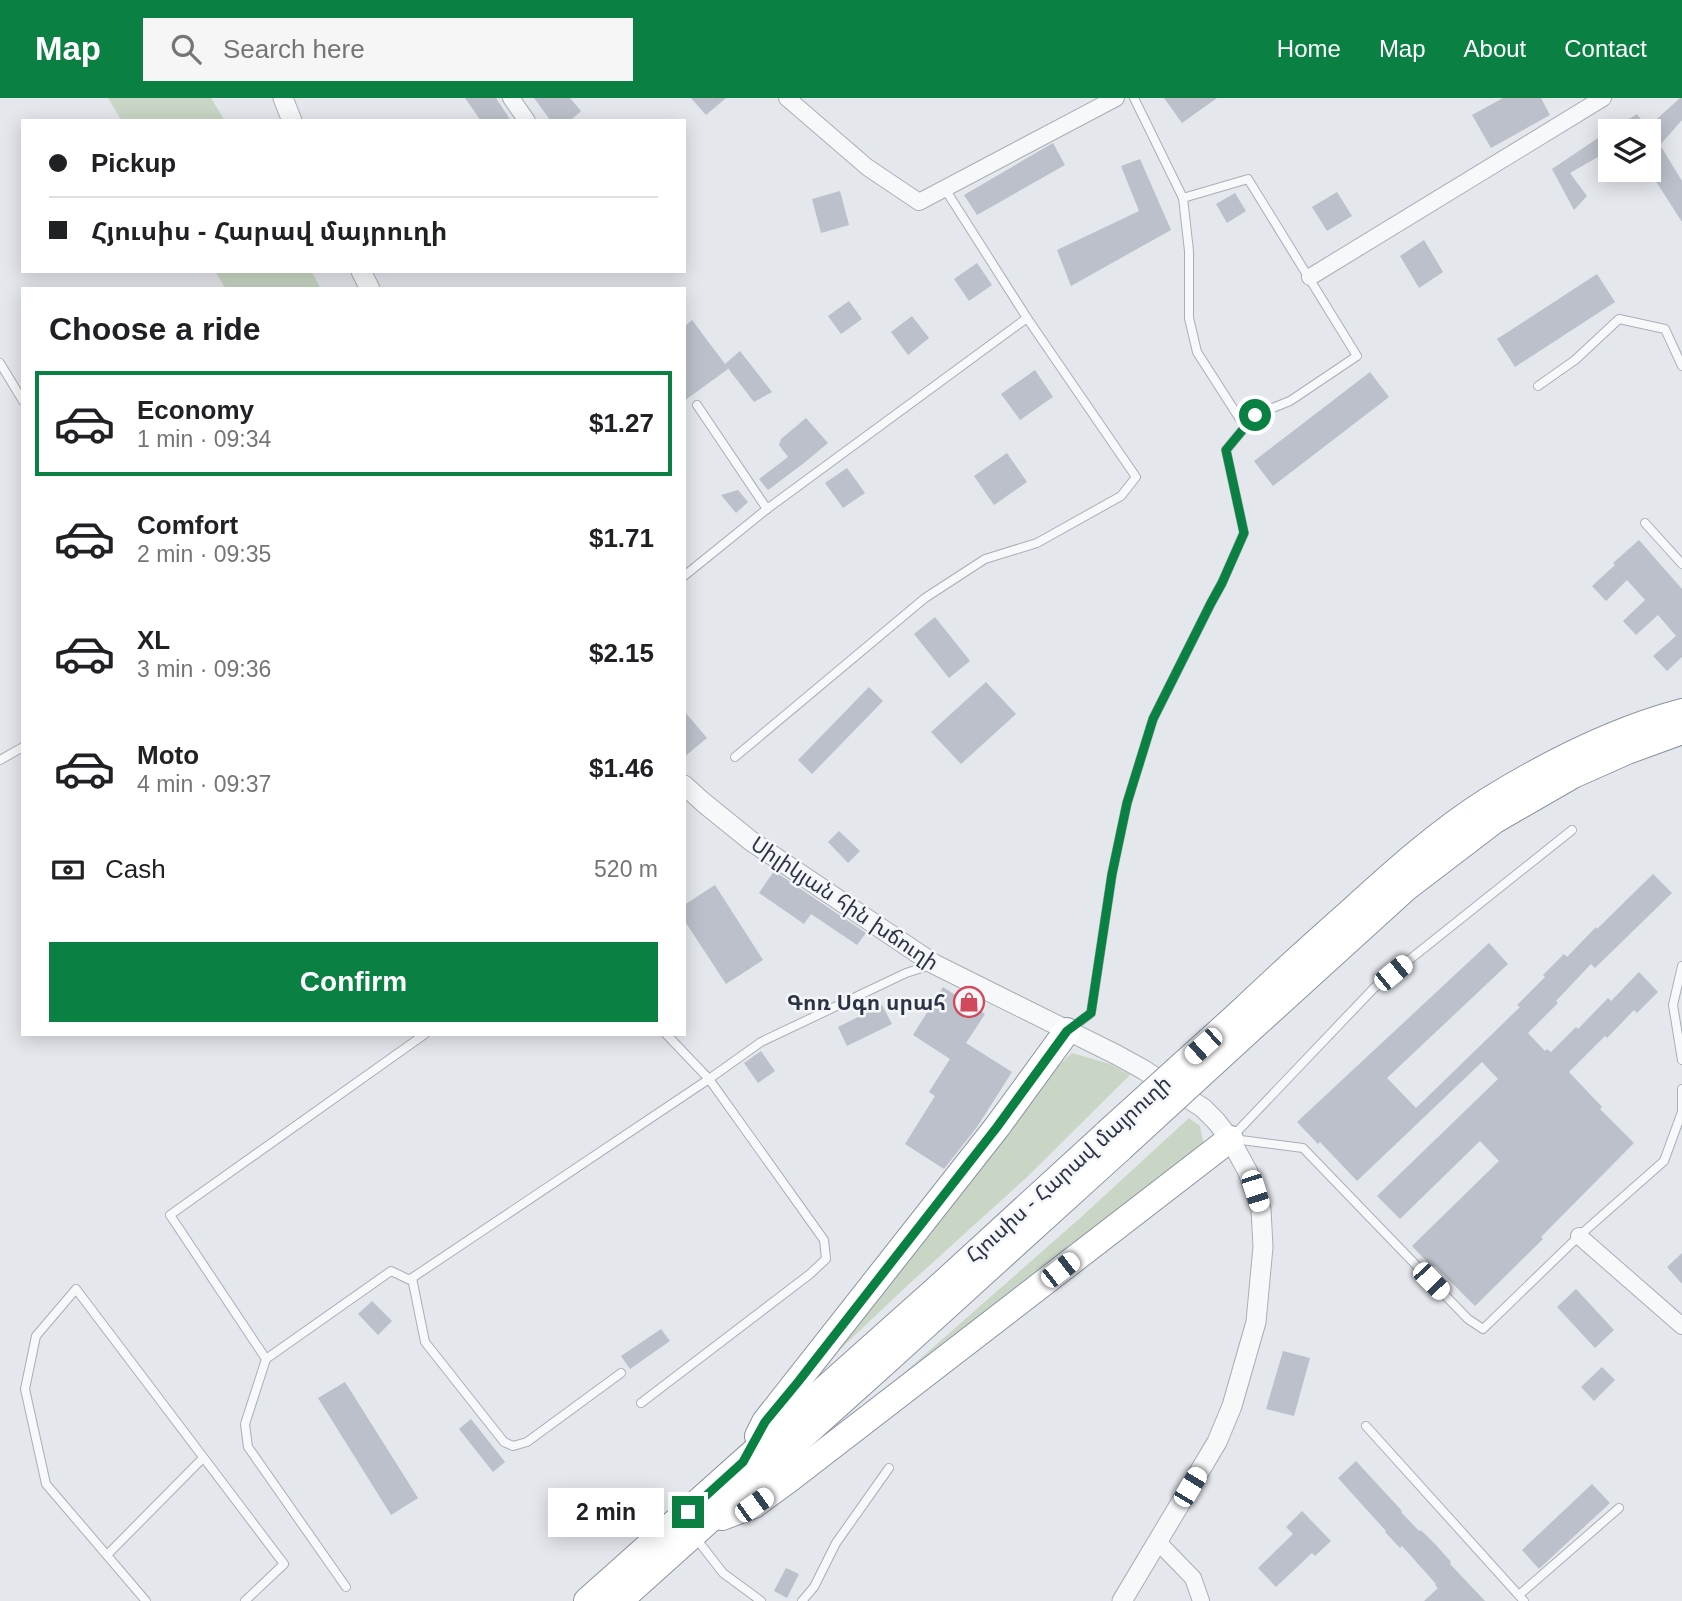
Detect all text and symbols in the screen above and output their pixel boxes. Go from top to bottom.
search box [143,18,633,81]
text: Map [35,30,101,67]
icon: search [167,30,205,68]
text: Search here [223,34,365,64]
text: Home [1277,35,1341,62]
text: Map [1379,35,1426,62]
text: About [1464,35,1526,62]
text: Contact [1564,35,1647,62]
map controls [1598,119,1661,182]
button: layers [1598,119,1661,182]
text: Pickup [91,148,176,178]
text: Հյուսիս - Հարավ մայրուղի [91,216,448,246]
text: Choose a ride [49,311,261,347]
icon: car [53,392,116,455]
text: Economy [137,395,254,425]
route start [1239,399,1271,431]
text: $1.27 [589,408,654,438]
text: 1 min · 09:34 [137,426,271,452]
icon: car [53,507,116,570]
text: Comfort [137,510,238,540]
text: $1.71 [589,523,654,553]
text: 2 min · 09:35 [137,541,271,567]
icon: car [53,622,116,685]
text: XL [137,625,170,655]
text: $2.15 [589,638,654,668]
text: 3 min · 09:36 [137,656,271,682]
icon: car [53,737,116,800]
text: Moto [137,740,199,770]
text: $1.46 [589,753,654,783]
text: 4 min · 09:37 [137,771,271,797]
street label: Սիլիկյան հին խճուղի [746,832,943,975]
icon: cash [49,851,87,889]
text: Cash [105,854,166,884]
text: 520 m [594,856,658,882]
button: Confirm [49,942,658,1022]
car [1371,952,1416,994]
shop icon: Գոռ Սգո սրահ [952,985,986,1019]
place label: Գոռ Սգո սրահ [787,991,946,1015]
car [1181,1024,1226,1068]
street label: Հյուսիս - Հարավ մայրուղի [961,1071,1176,1268]
car [1239,1168,1272,1214]
car [1037,1249,1084,1291]
car [1409,1259,1454,1303]
car [1171,1464,1210,1510]
car [731,1484,778,1526]
callout: 2 min [548,1488,664,1536]
route end [672,1496,704,1528]
text: 2 min [576,1499,636,1525]

